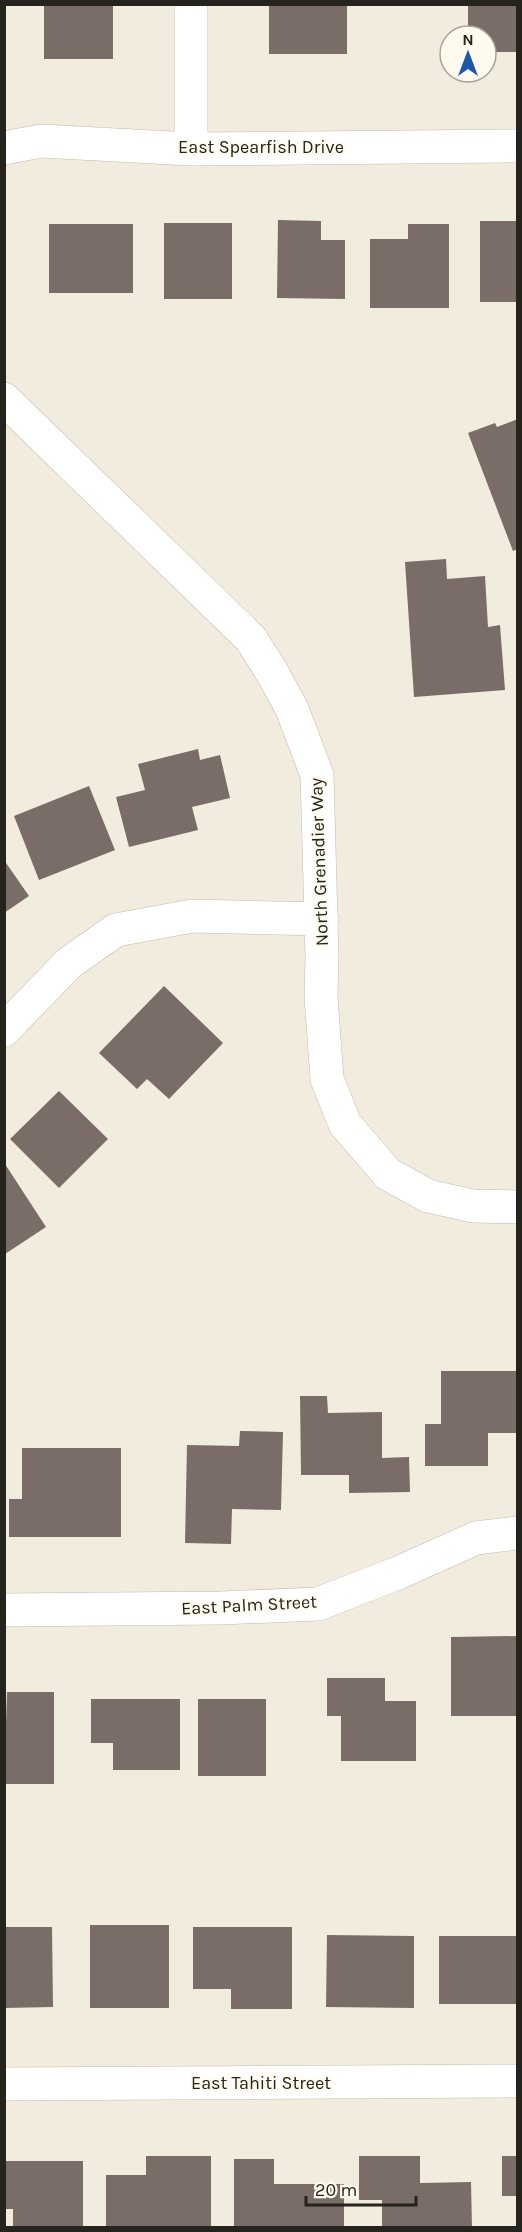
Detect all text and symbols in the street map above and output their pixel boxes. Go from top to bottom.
north arrow [438,24,498,84]
text: N [462,30,474,49]
street label: East Spearfish Drive [178,136,344,158]
street label: North Grenadier Way [305,777,333,947]
street label: East Palm Street [181,1590,318,1620]
street label: East Tahiti Street [191,2072,331,2094]
scale bar [306,2169,416,2207]
text: 20 m [315,2179,357,2201]

